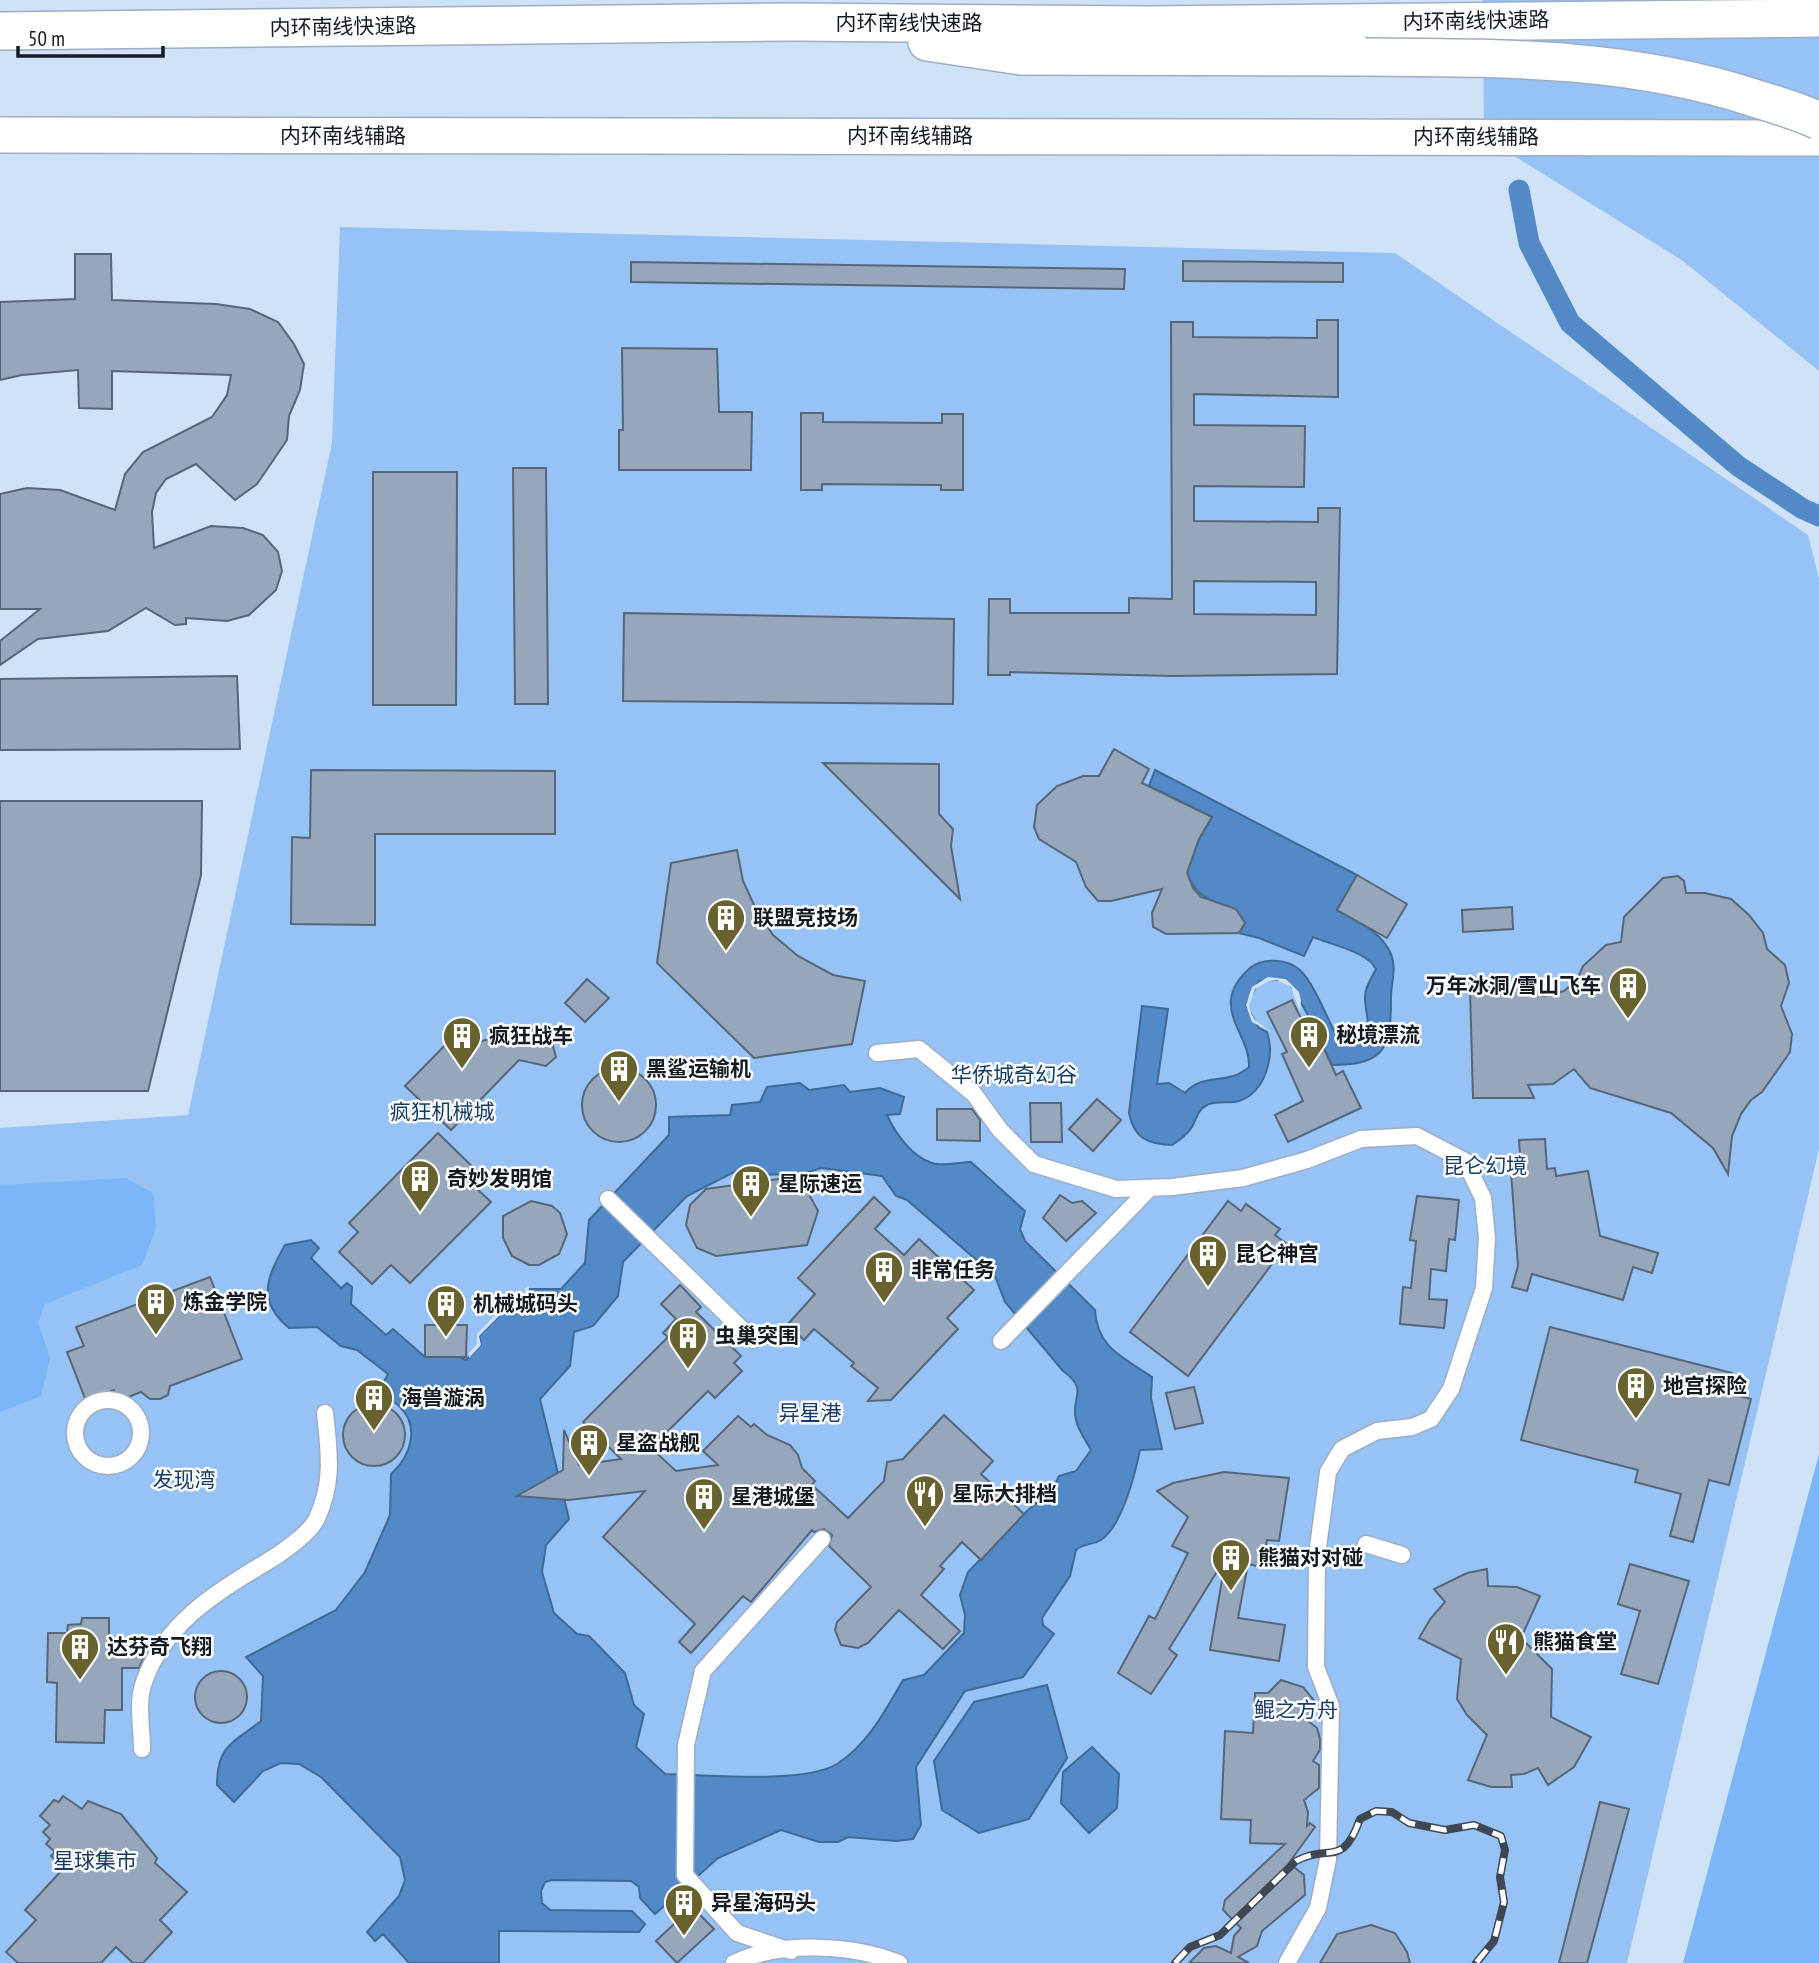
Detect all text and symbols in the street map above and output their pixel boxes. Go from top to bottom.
street label: 内环南线快速路 [1402,6,1550,35]
street label: 内环南线快速路 [836,9,983,36]
street label: 内环南线快速路 [269,12,417,41]
scale bar [18,14,163,58]
text: 50 m [28,25,65,52]
street label: 内环南线辅路 [280,122,406,149]
street label: 内环南线辅路 [847,122,973,149]
street label: 内环南线辅路 [1413,123,1539,150]
building icon: 联盟竞技场 [705,897,747,952]
place label: 联盟竞技场 [753,904,858,931]
building icon: 万年冰洞/雪山飞车 [1607,965,1649,1020]
place label: 万年冰洞/雪山飞车 [1426,972,1601,999]
building icon: 秘境漂流 [1288,1014,1330,1069]
building icon: 疯狂战车 [441,1015,483,1070]
place label: 秘境漂流 [1336,1021,1420,1048]
place label: 疯狂战车 [489,1022,573,1049]
building icon: 黑鲨运输机 [598,1048,640,1103]
place label: 黑鲨运输机 [646,1055,751,1082]
park label: 华侨城奇幻谷 [951,1061,1077,1088]
park label: 疯狂机械城 [390,1098,495,1125]
park label: 昆仑幻境 [1443,1152,1527,1179]
building icon: 奇妙发明馆 [399,1158,441,1213]
building icon: 星际速运 [730,1163,772,1218]
place label: 奇妙发明馆 [447,1165,552,1192]
place label: 星际速运 [778,1170,862,1197]
building icon: 昆仑神宫 [1187,1233,1229,1288]
place label: 昆仑神宫 [1235,1240,1319,1267]
building icon: 非常任务 [863,1249,905,1304]
place label: 非常任务 [911,1256,995,1283]
building icon: 炼金学院 [135,1281,177,1336]
building icon: 机械城码头 [425,1283,467,1338]
place label: 炼金学院 [183,1288,267,1315]
place label: 机械城码头 [473,1290,578,1317]
building icon: 虫巢突围 [667,1315,709,1370]
place label: 虫巢突围 [715,1322,799,1349]
building icon: 地宫探险 [1615,1365,1657,1420]
place label: 地宫探险 [1663,1372,1747,1399]
building icon: 海兽漩涡 [353,1377,395,1432]
place label: 海兽漩涡 [401,1384,485,1411]
park label: 异星港 [779,1399,842,1426]
building icon: 星盗战舰 [568,1422,610,1477]
place label: 星盗战舰 [616,1429,700,1456]
park label: 发现湾 [153,1466,216,1493]
restaurant icon: 星际大排档 [904,1473,946,1528]
building icon: 星港城堡 [683,1476,725,1531]
place label: 星际大排档 [952,1480,1057,1507]
place label: 星港城堡 [731,1483,815,1510]
building icon: 熊猫对对碰 [1210,1537,1252,1592]
place label: 熊猫对对碰 [1258,1544,1363,1571]
restaurant icon: 熊猫食堂 [1485,1621,1527,1676]
building icon: 达芬奇飞翔 [59,1626,101,1681]
place label: 熊猫食堂 [1533,1628,1617,1655]
place label: 达芬奇飞翔 [107,1633,212,1660]
park label: 鲲之方舟 [1254,1696,1338,1723]
park label: 星球集市 [53,1847,137,1874]
building icon: 异星海码头 [663,1882,705,1937]
place label: 异星海码头 [711,1889,816,1916]

